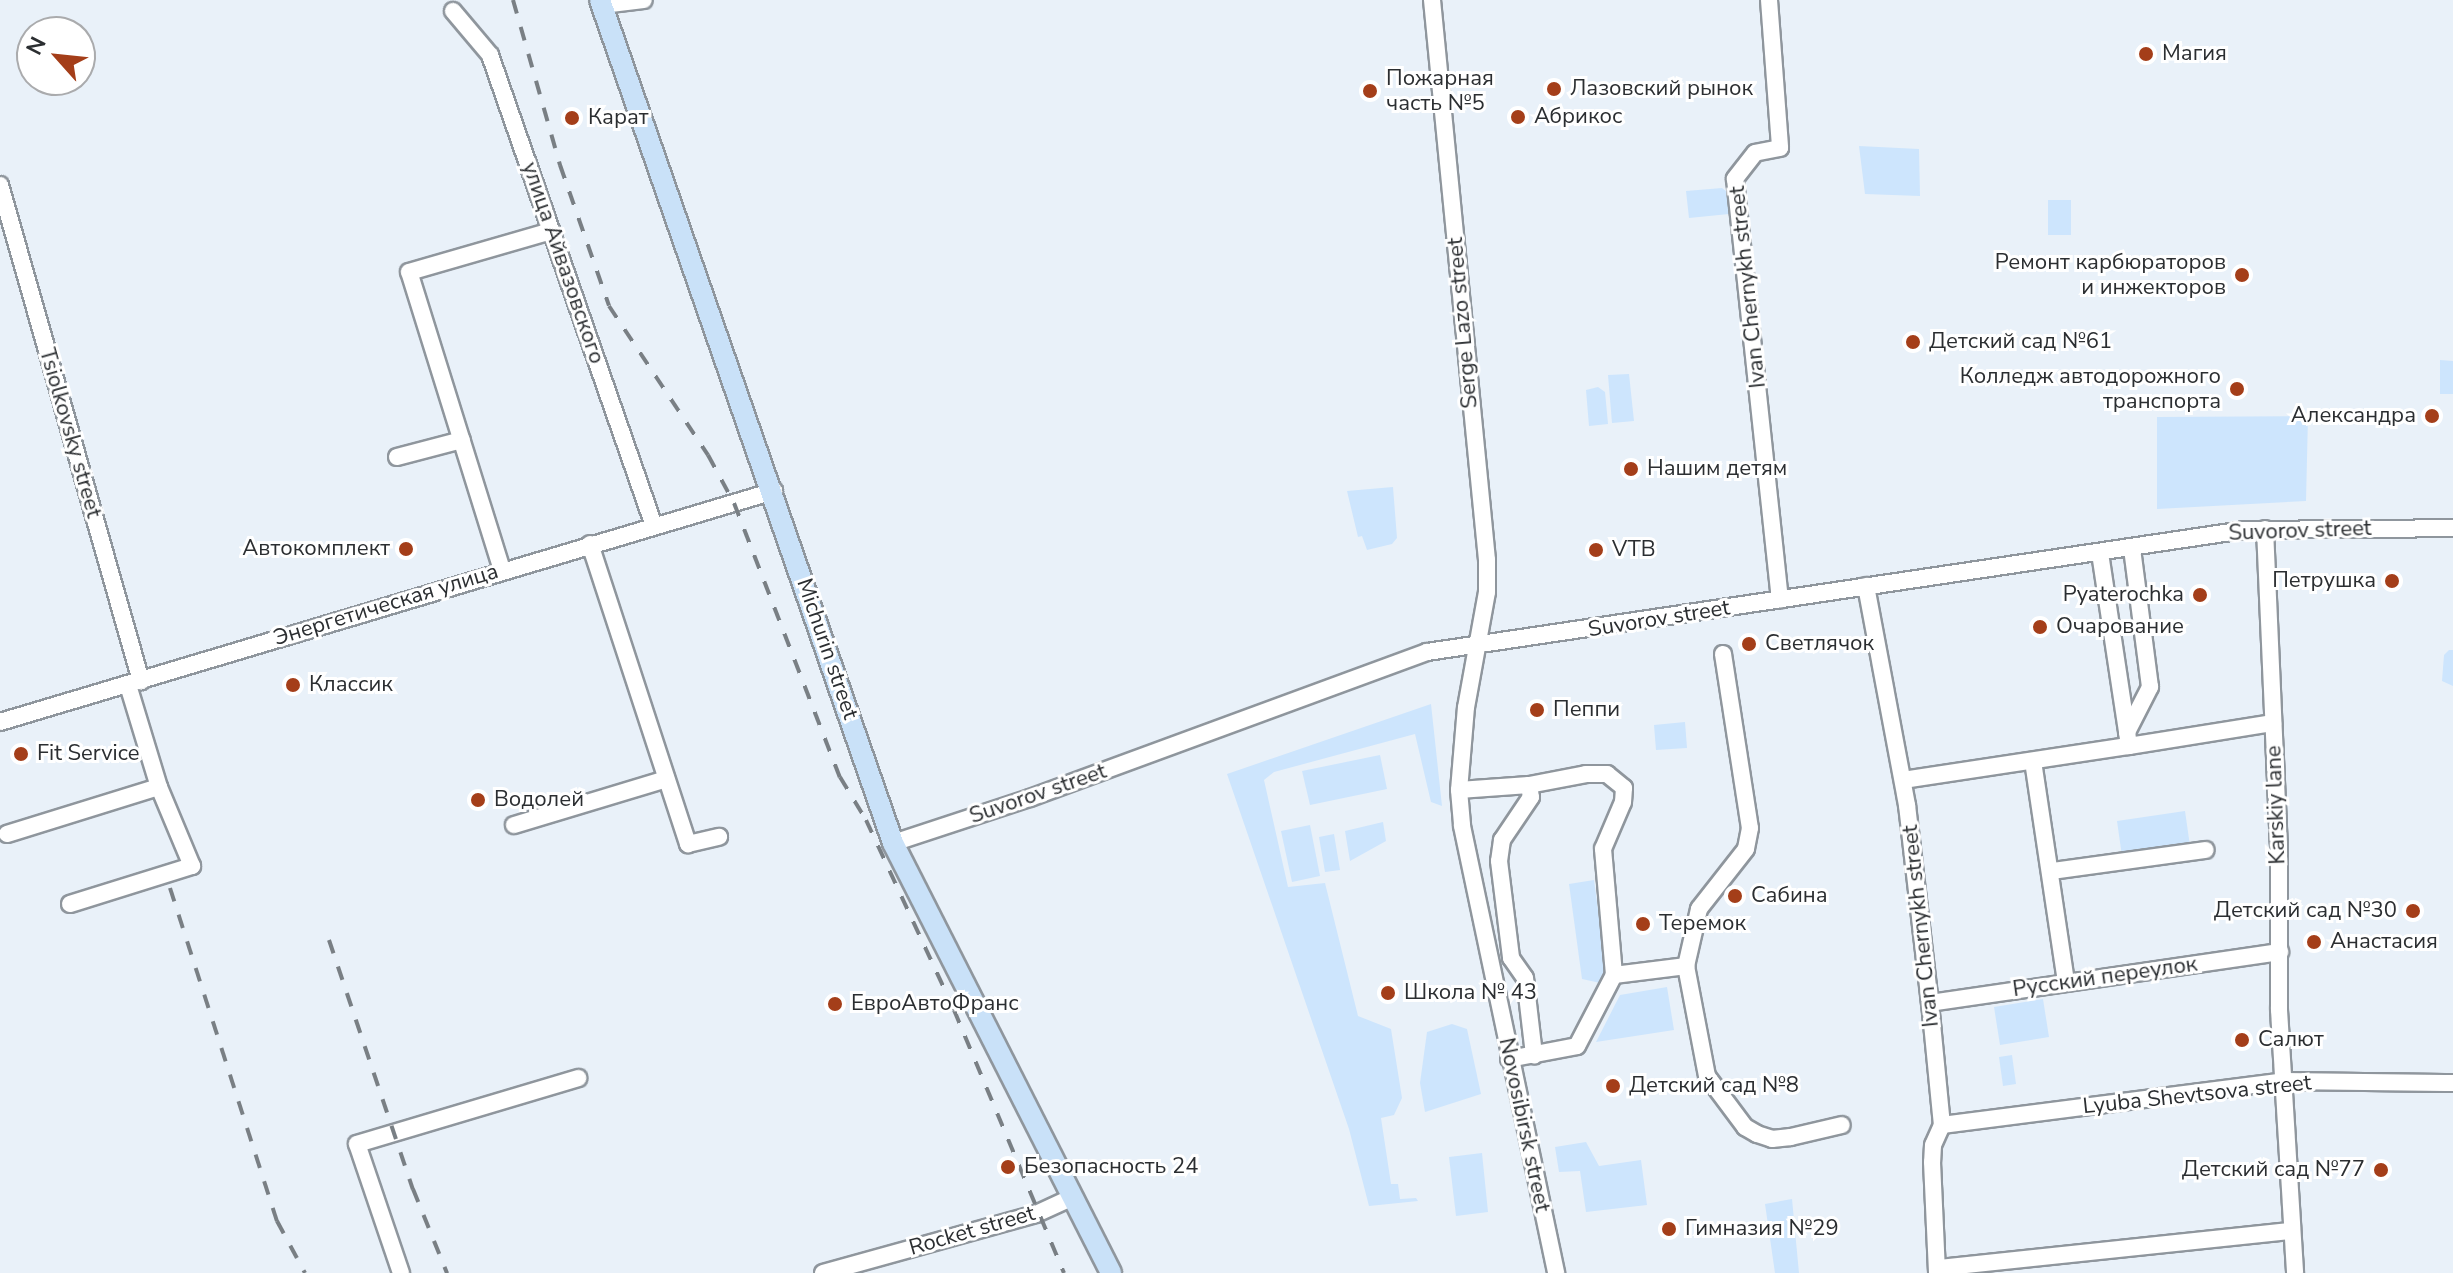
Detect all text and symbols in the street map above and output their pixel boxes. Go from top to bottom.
north arrow [16,16,96,96]
text: N [19,32,54,60]
place label: Магия [2162,41,2227,67]
marker: Магия [2137,45,2155,63]
place label: Пожарная часть №5 [1386,65,1494,116]
place label: Лазовский рынок [1570,76,1753,102]
marker: Лазовский рынок [1545,80,1563,98]
marker: Пожарная часть №5 [1361,82,1379,100]
place label: Абрикос [1534,104,1622,130]
place label: Карат [588,105,649,131]
marker: Абрикос [1509,108,1527,126]
marker: Карат [563,109,581,127]
street label: улица Айвазовского [516,159,610,367]
street label: Ivan Chernykh street [1724,185,1772,389]
street label: Serge Lazo street [1442,236,1484,410]
place label: Ремонт карбюраторов и инжекторов [1995,249,2226,300]
marker: Ремонт карбюраторов и инжекторов [2233,266,2251,284]
place label: Детский сад №61 [1929,329,2112,355]
marker: Детский сад №61 [1904,333,1922,351]
street label: Tsiolkovsky street [33,345,107,521]
place label: Колледж автодорожного транспорта [1960,363,2221,414]
marker: Колледж автодорожного транспорта [2228,380,2246,398]
place label: Александра [2291,403,2416,429]
marker: Александра [2423,407,2441,425]
place label: Нашим детям [1647,456,1787,482]
marker: Нашим детям [1622,460,1640,478]
street label: Suvorov street [2228,515,2372,547]
place label: Автокомплект [242,536,390,562]
place label: VTB [1612,537,1656,563]
marker: Автокомплект [397,540,415,558]
marker: VTB [1587,541,1605,559]
street label: Энергетическая улица [270,558,502,652]
place label: Петрушка [2272,568,2376,594]
marker: Петрушка [2383,572,2401,590]
street label: Michurin street [791,575,863,723]
place label: Pyaterochka [2063,582,2184,608]
marker: Pyaterochka [2191,586,2209,604]
street label: Suvorov street [1586,595,1732,643]
place label: Очарование [2056,614,2184,640]
marker: Очарование [2031,618,2049,636]
place label: Светлячок [1765,631,1874,657]
marker: Светлячок [1740,635,1758,653]
place label: Классик [309,672,393,698]
marker: Классик [284,676,302,694]
place label: Пеппи [1553,697,1620,723]
marker: Пеппи [1528,701,1546,719]
place label: Fit Service [37,741,139,767]
marker: Fit Service [12,745,30,763]
street label: Karskiy lane [2261,745,2291,865]
street label: Suvorov street [966,758,1110,830]
place label: Водолей [494,787,584,813]
marker: Водолей [469,791,487,809]
street label: Ivan Chernykh street [1897,824,1945,1028]
place label: Сабина [1751,883,1828,909]
marker: Сабина [1726,887,1744,905]
place label: Детский сад №30 [2214,898,2397,924]
marker: Детский сад №30 [2404,902,2422,920]
place label: Теремок [1659,911,1746,937]
marker: Теремок [1634,915,1652,933]
place label: Анастасия [2330,929,2438,955]
marker: Анастасия [2305,933,2323,951]
street label: Русский переулок [2011,951,2199,1003]
place label: Школа № 43 [1404,980,1537,1006]
marker: Школа № 43 [1379,984,1397,1002]
place label: ЕвроАвтоФранс [851,991,1019,1017]
marker: ЕвроАвтоФранс [826,995,844,1013]
place label: Салют [2258,1027,2324,1053]
marker: Салют [2233,1031,2251,1049]
street label: Novosibirsk street [1493,1036,1555,1214]
street label: Lyuba Shevtsova street [2081,1070,2313,1120]
place label: Детский сад №8 [1629,1073,1799,1099]
marker: Детский сад №8 [1604,1077,1622,1095]
place label: Безопасность 24 [1024,1154,1198,1180]
place label: Детский сад №77 [2182,1157,2365,1183]
marker: Безопасность 24 [999,1158,1017,1176]
marker: Детский сад №77 [2372,1161,2390,1179]
street label: Rocket street [906,1200,1038,1262]
place label: Гимназия №29 [1685,1216,1839,1242]
marker: Гимназия №29 [1660,1220,1678,1238]

